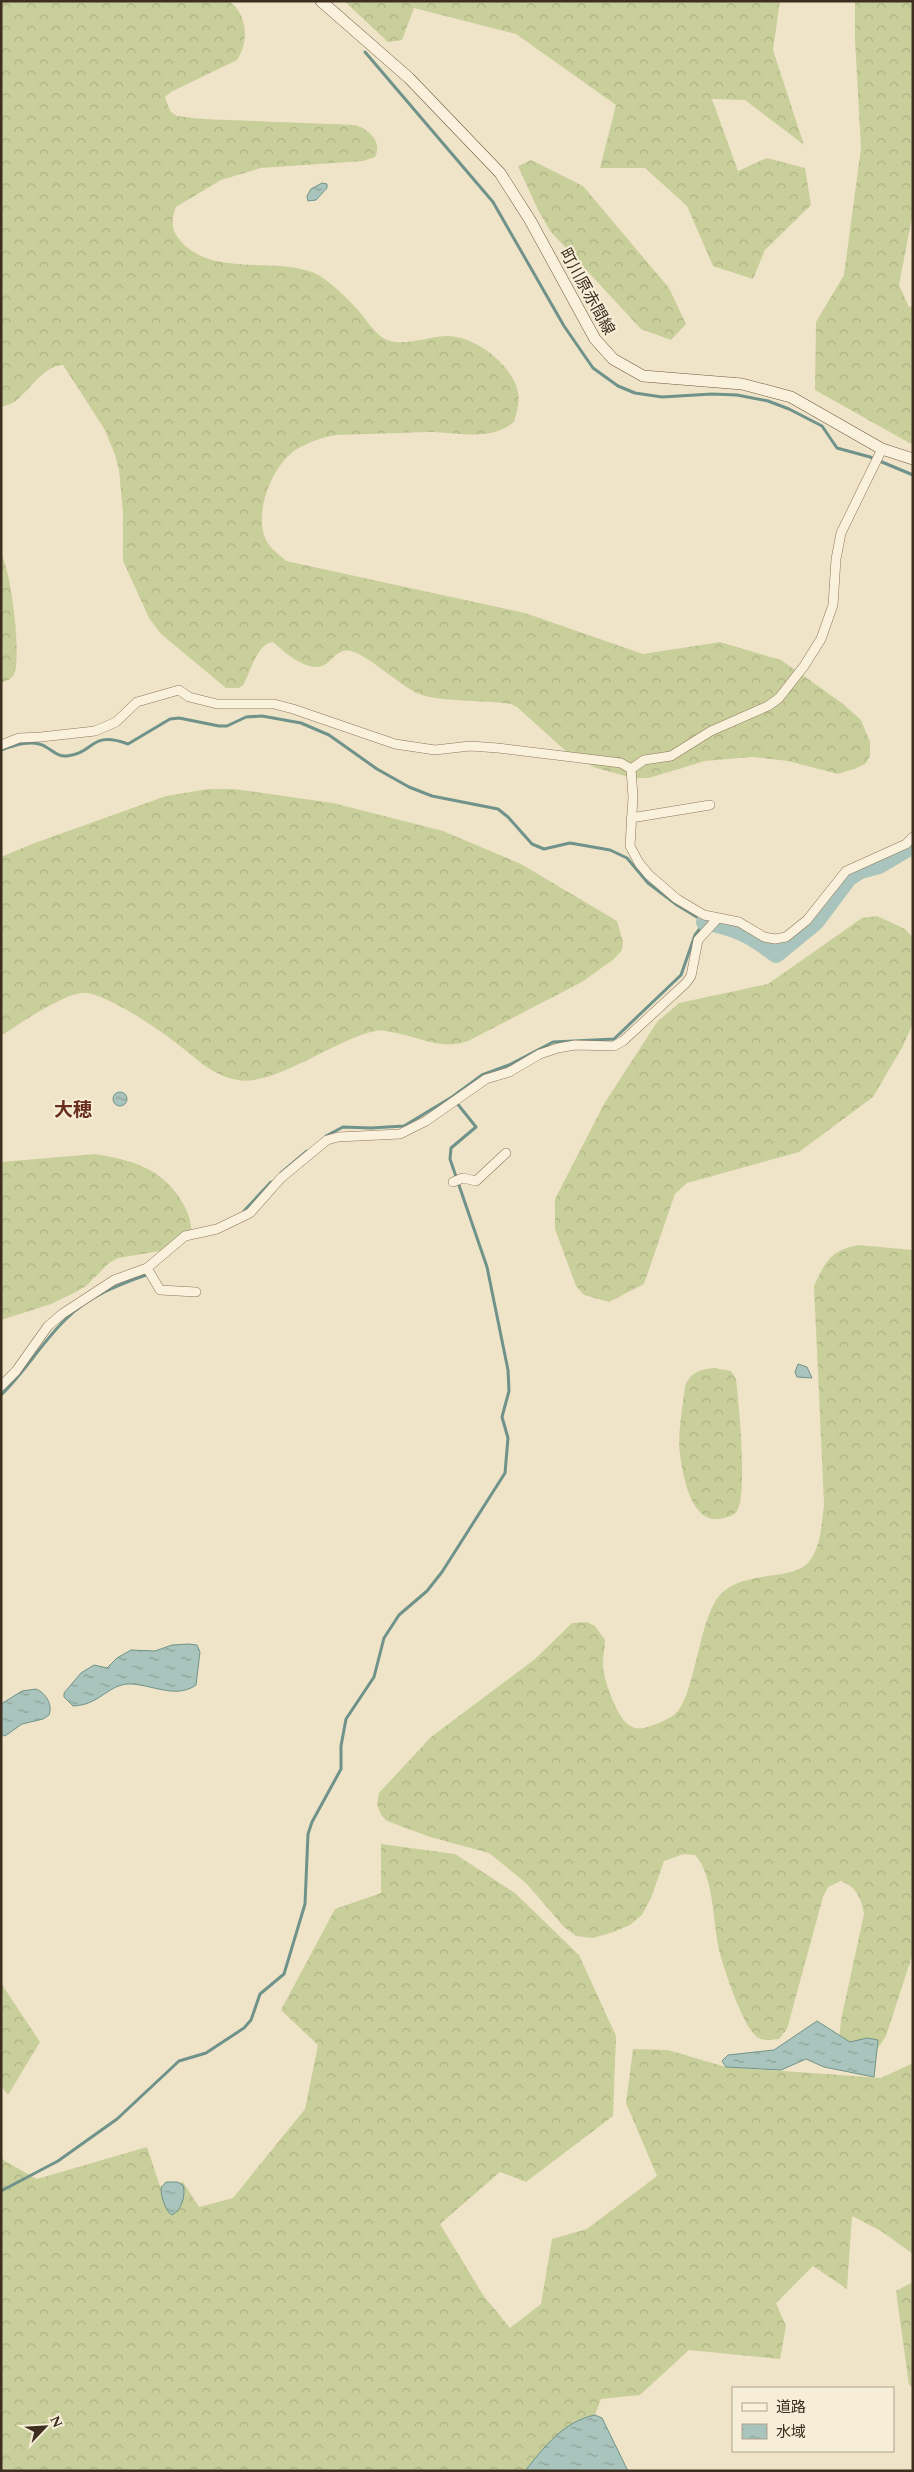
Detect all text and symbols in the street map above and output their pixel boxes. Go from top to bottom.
street label: 町川原赤間線 [553,244,621,339]
district label: 大穂 [54,1096,92,1125]
legend [732,2387,894,2452]
text: 道路 [776,2396,806,2419]
north arrow [20,2402,70,2452]
text: N [44,2412,68,2431]
text: 水域 [776,2421,806,2444]

